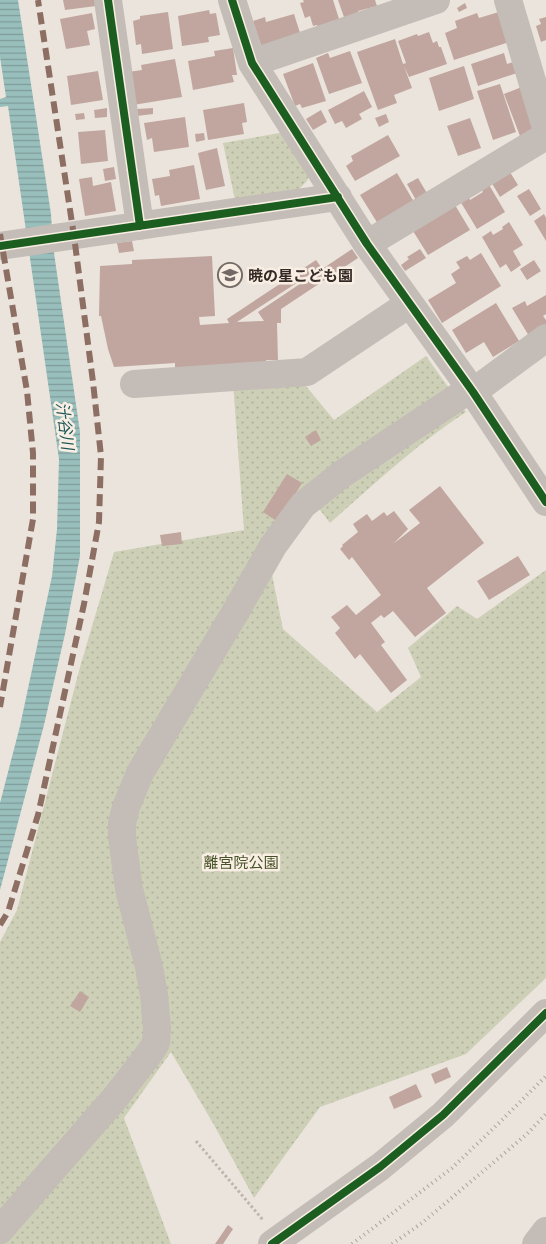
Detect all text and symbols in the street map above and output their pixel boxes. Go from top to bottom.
school or university icon: 暁の星こども園 [217,262,243,288]
place label: 暁の星こども園 [248,266,353,285]
water label: 汁谷川 [53,401,78,453]
park label: 離宮院公園 [203,853,279,872]

